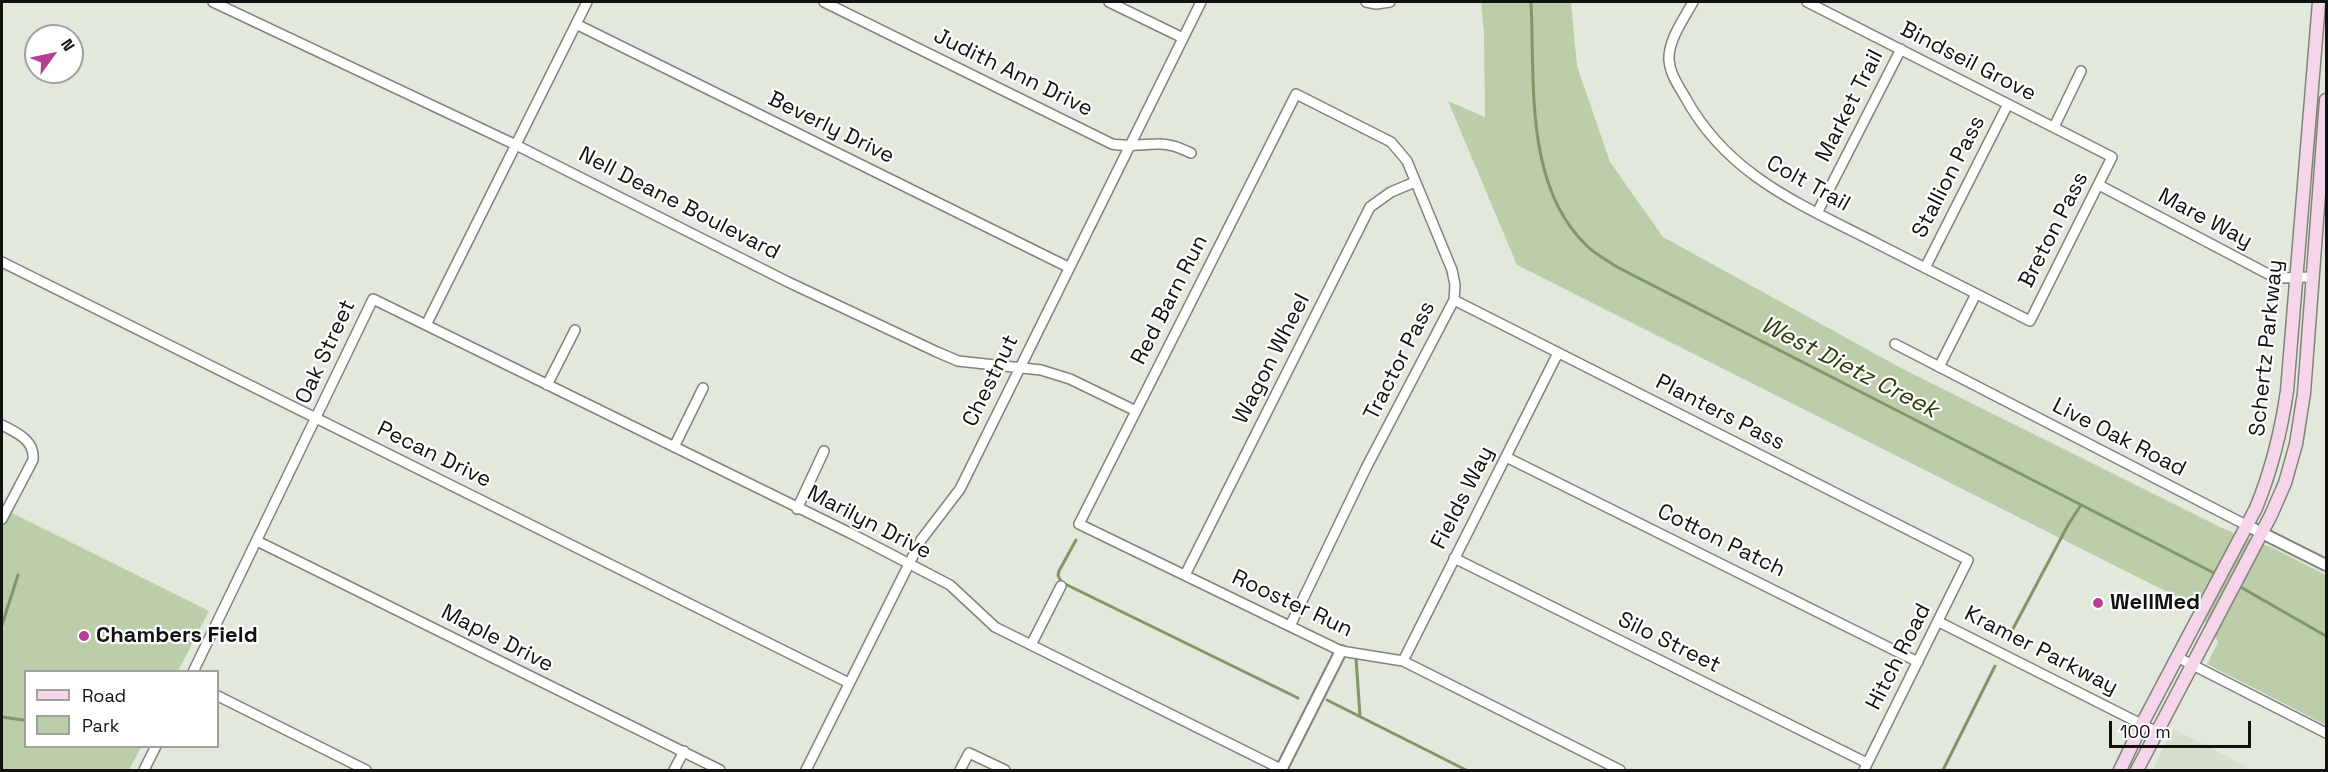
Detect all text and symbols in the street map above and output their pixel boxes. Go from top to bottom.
street label: Bindseil Grove [1896,16,2040,108]
street label: Judith Ann Drive [929,23,1097,123]
north arrow [24,24,84,84]
text: N [56,35,80,55]
street label: Market Trail [1810,46,1890,166]
street label: Beverly Drive [764,86,898,170]
street label: Stallion Pass [1907,111,1991,243]
street label: Nell Deane Boulevard [574,142,784,266]
street label: Colt Trail [1762,150,1854,218]
street label: Breton Pass [2014,168,2094,292]
street label: Mare Way [2153,183,2257,255]
street label: Red Barn Run [1126,231,1214,369]
street label: Schertz Parkway [2245,258,2289,438]
street label: Wagon Wheel [1228,290,1316,428]
street label: Oak Street [290,296,362,408]
street label: Tractor Pass [1359,297,1441,425]
water label: West Dietz Creek [1756,311,1942,425]
street label: Chestnut [957,331,1025,431]
street label: Planters Pass [1651,369,1789,457]
street label: Live Oak Road [2048,393,2190,483]
street label: Pecan Drive [373,416,495,494]
street label: Fields Way [1426,442,1500,554]
street label: Marilyn Drive [802,480,936,566]
street label: Cotton Patch [1653,499,1789,583]
street label: Rooster Run [1228,565,1356,643]
place label: WellMed [2110,590,2200,616]
marker: WellMed [2091,596,2105,610]
street label: Maple Drive [436,599,558,679]
street label: Hitch Road [1861,599,1937,715]
street label: Kramer Parkway [1960,601,2122,701]
street label: Silo Street [1613,607,1725,679]
place label: Chambers Field [96,623,258,649]
marker: Chambers Field [77,629,91,643]
legend [24,670,219,748]
text: Road [82,684,126,707]
scale bar [2112,709,2254,747]
text: Park [82,714,119,737]
text: 100 m [2120,720,2171,743]

